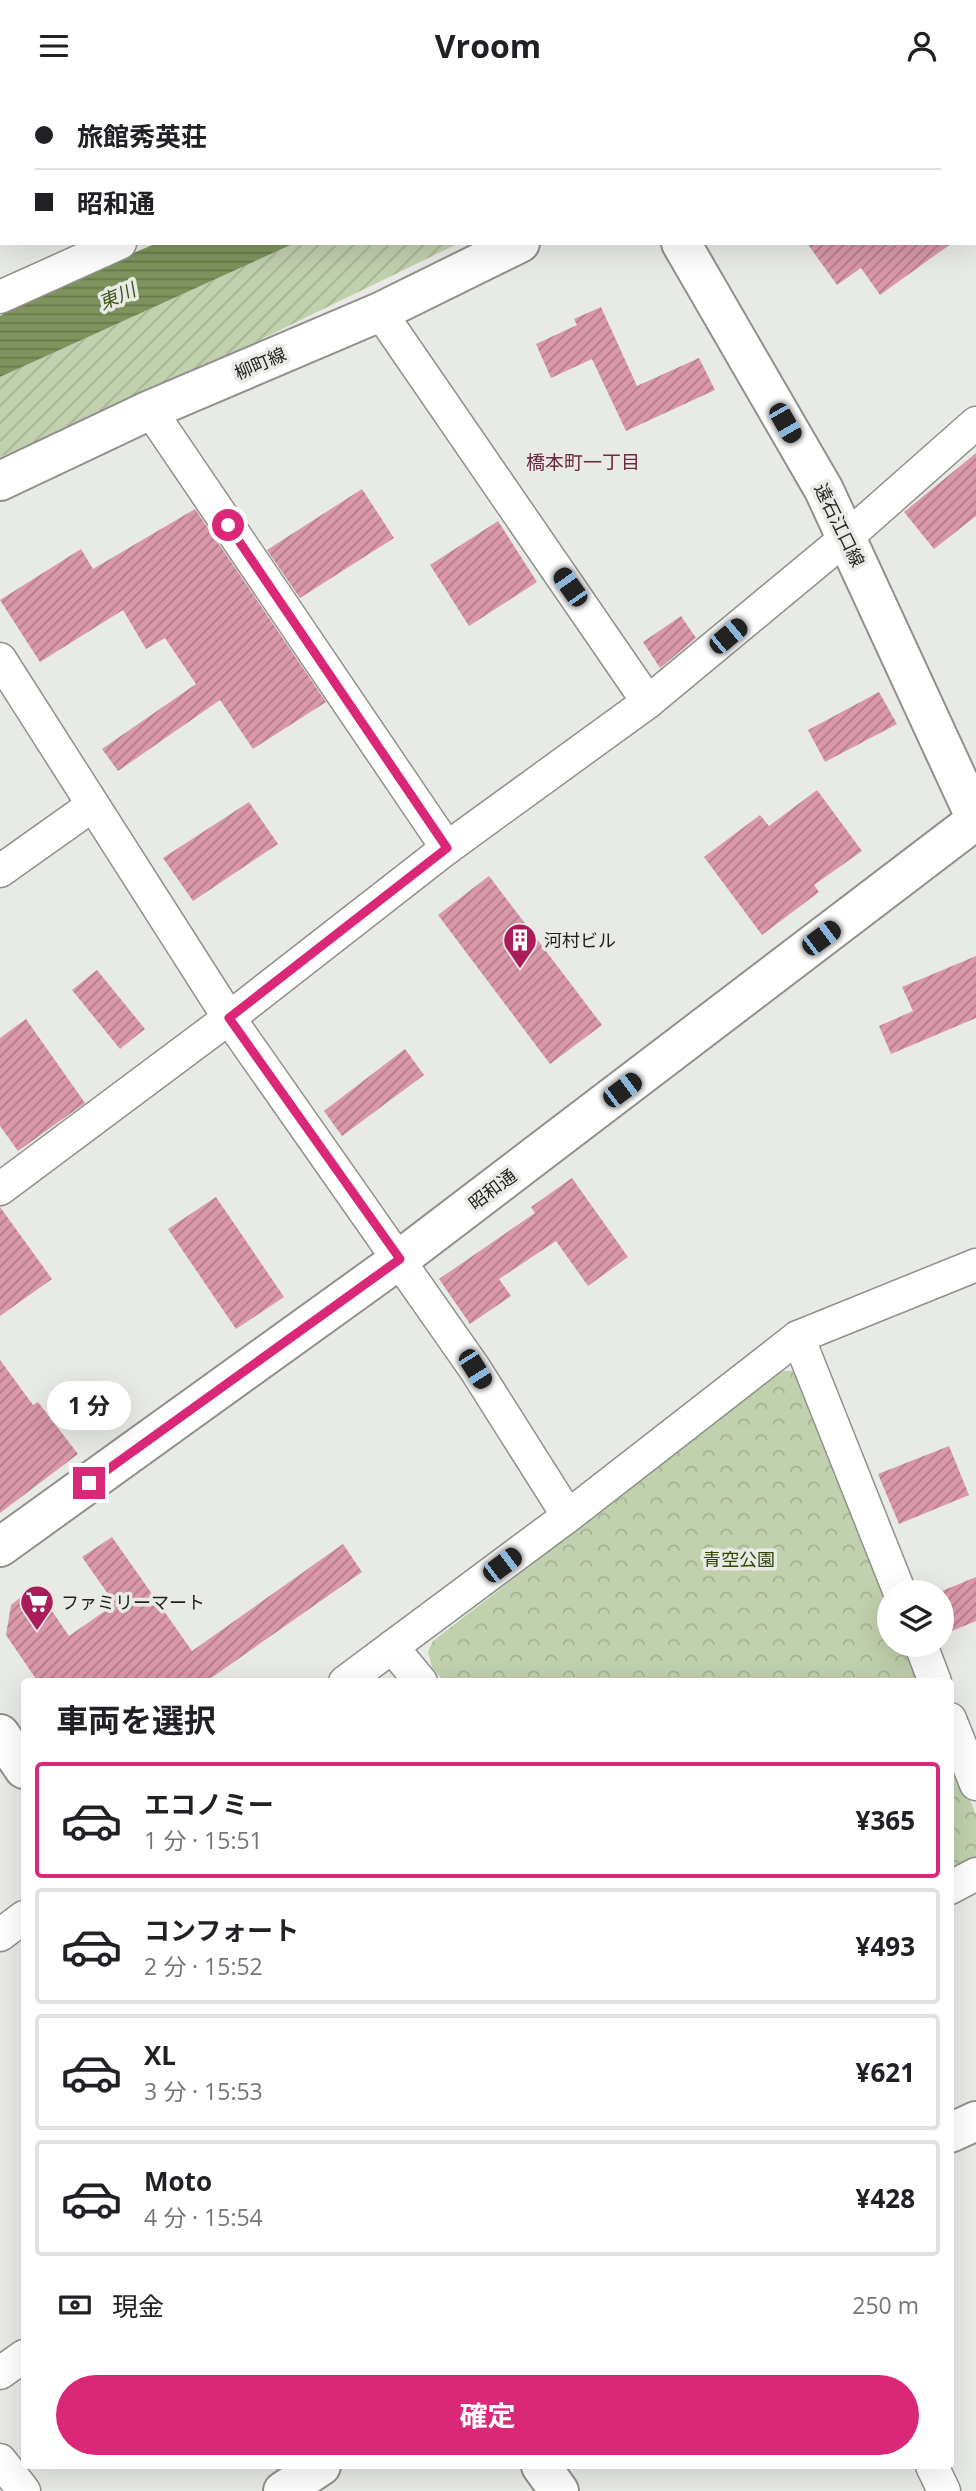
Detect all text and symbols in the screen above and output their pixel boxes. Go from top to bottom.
text: Vroom [435,24,541,67]
icon: menu [35,27,73,65]
icon: person [903,27,941,65]
text: 旅館秀英荘 [77,118,207,154]
text: 昭和通 [77,185,155,221]
water label: 東川 [94,276,141,316]
street label: 柳町線 [230,341,290,385]
car [766,400,805,446]
district label: 橋本町一丁目 [526,449,640,475]
street label: 遠石江口線 [809,479,871,571]
route start [212,509,244,541]
car [550,564,591,610]
car [706,614,751,658]
car [798,917,845,959]
building icon: 河村ビル [501,921,539,970]
place label: 河村ビル [544,928,616,952]
car [599,1069,646,1111]
street label: 昭和通 [463,1163,521,1215]
car [455,1346,496,1392]
callout: 1 分 [47,1381,131,1431]
text: 1 分 [68,1389,110,1421]
route end [73,1467,105,1499]
car [479,1544,526,1586]
park label: 青空公園 [703,1547,775,1571]
map controls [877,1580,954,1657]
button: layers [877,1580,954,1657]
supermarket icon: ファミリーマート [18,1583,56,1632]
place label: ファミリーマート [61,1590,205,1614]
text: 車両を選択 [56,1698,216,1741]
text: エコノミー [144,1786,274,1822]
icon: car [60,1789,123,1852]
text: ¥365 [856,1802,915,1838]
text: 1 分 · 15:51 [144,1824,263,1856]
text: コンフォート [144,1912,299,1948]
icon: car [60,1915,123,1978]
text: ¥493 [856,1928,915,1964]
text: 2 分 · 15:52 [144,1950,263,1982]
text: XL [144,2037,176,2073]
icon: car [60,2041,123,2104]
text: ¥621 [856,2054,915,2090]
text: 3 分 · 15:53 [144,2075,263,2107]
text: Moto [144,2163,212,2199]
icon: car [60,2167,123,2230]
text: ¥428 [856,2180,915,2216]
text: 4 分 · 15:54 [144,2201,263,2233]
icon: cash [56,2286,94,2324]
text: 現金 [112,2288,164,2324]
text: 250 m [852,2289,919,2321]
button: 確定 [56,2375,919,2455]

